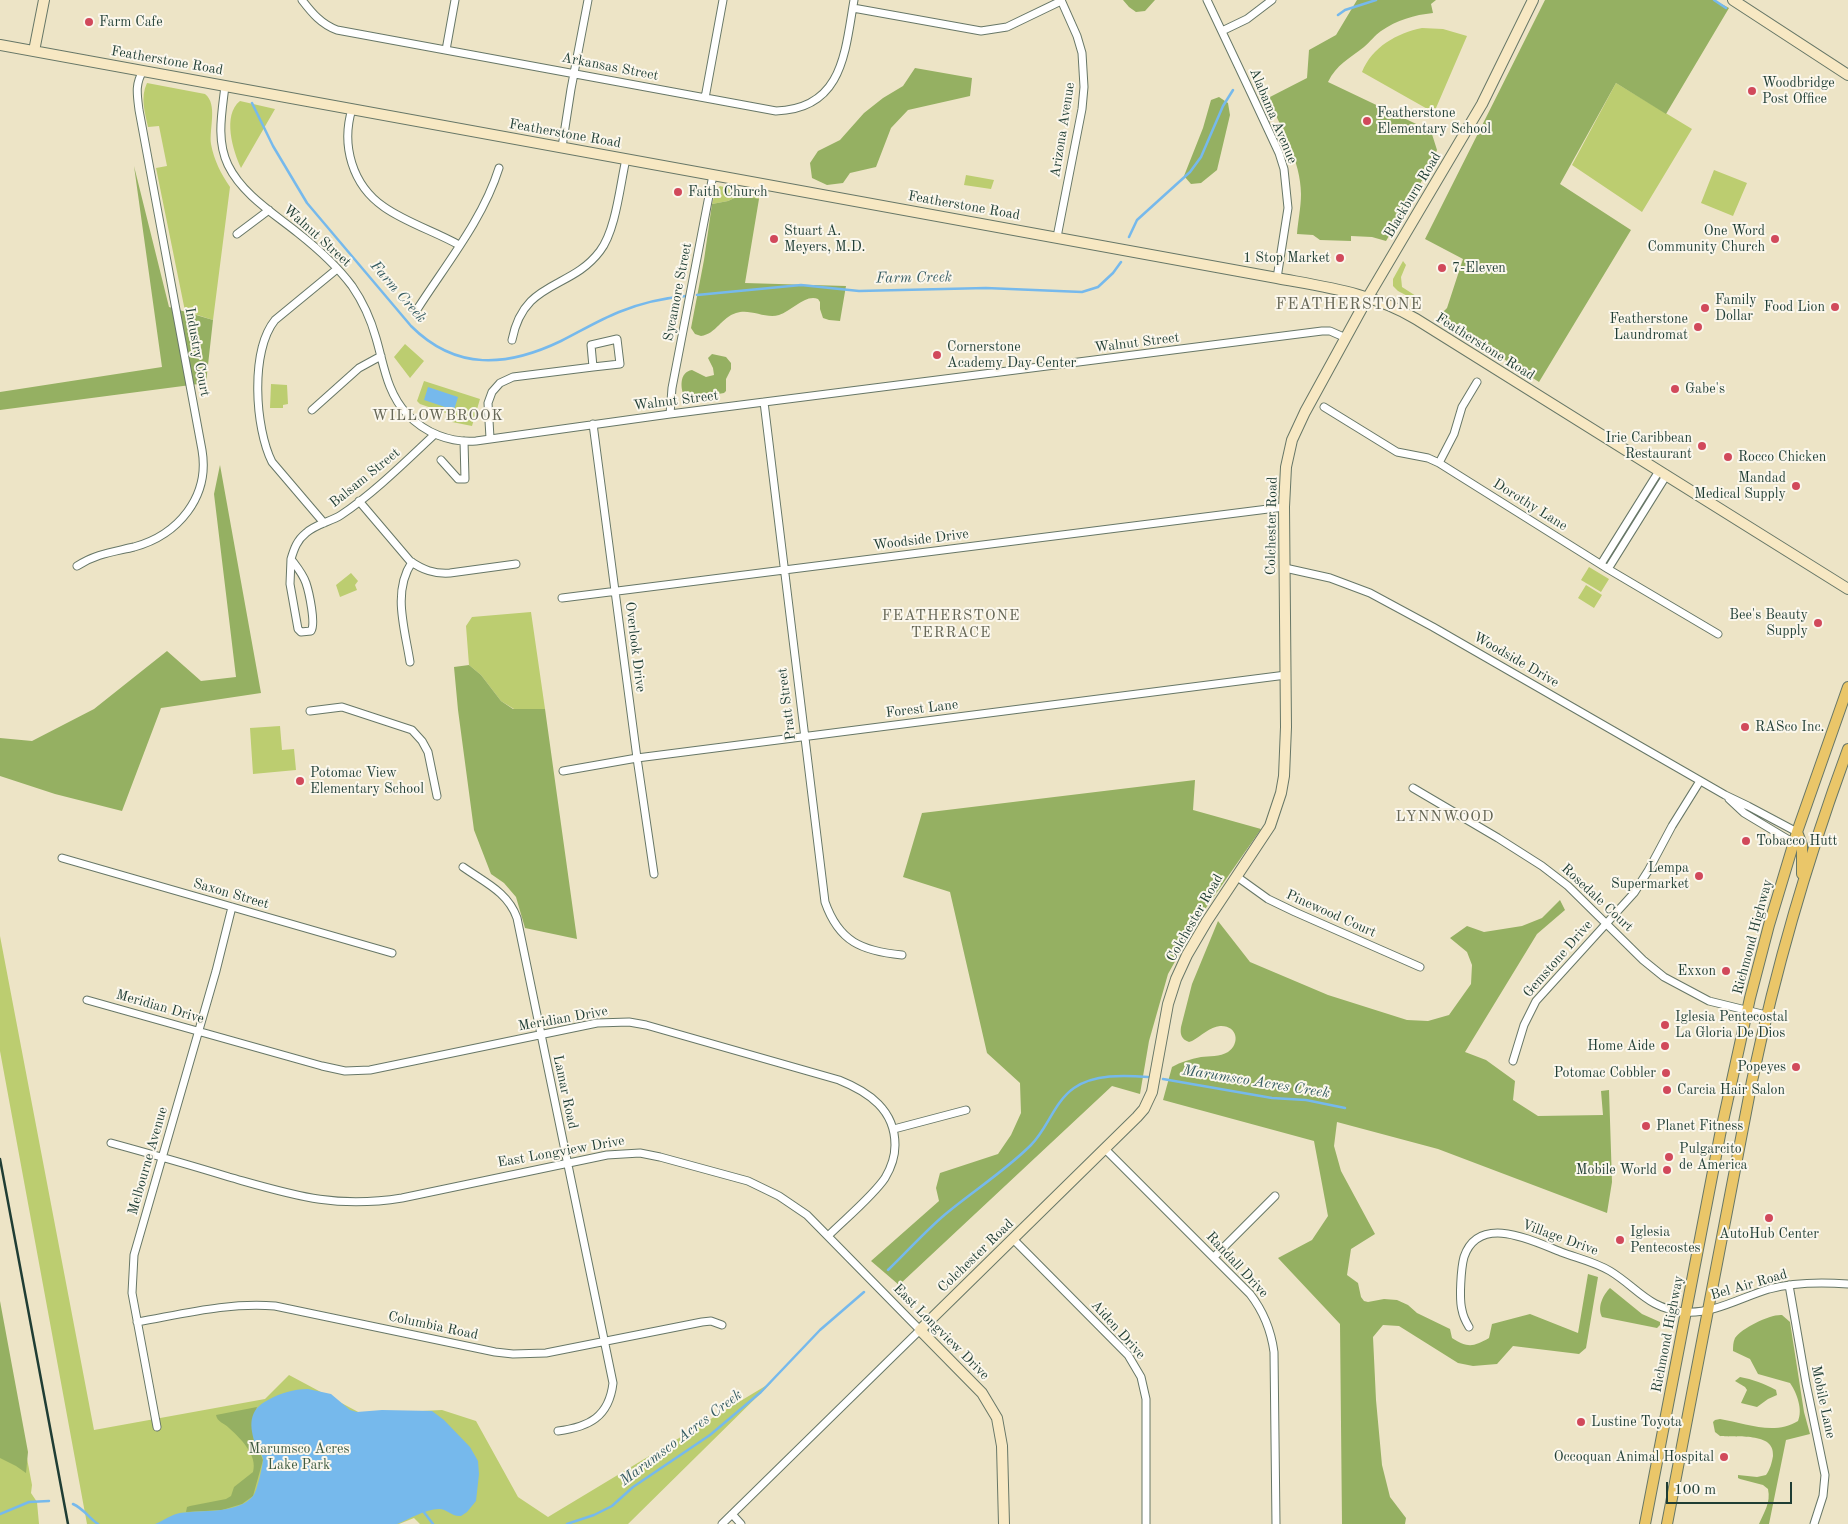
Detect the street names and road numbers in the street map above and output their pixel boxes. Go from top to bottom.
street label: Featherstone Road [110,43,224,79]
street label: Arkansas Street [560,49,660,85]
street label: Alabama Avenue [1245,66,1301,166]
street label: Arizona Avenue [1047,81,1079,179]
street label: Featherstone Road [508,116,622,152]
street label: Blackburn Road [1381,149,1445,241]
street label: Featherstone Road [907,188,1021,224]
street label: Walnut Street [280,201,354,271]
street label: Sycamore Street [660,241,696,343]
street label: Industry Court [181,306,213,398]
street label: Featherstone Road [1432,310,1538,384]
street label: Walnut Street [1094,329,1180,357]
street label: Walnut Street [633,387,719,415]
street label: Balsam Street [326,445,404,511]
street label: Dorothy Lane [1490,475,1570,535]
street label: Colchester Road [1263,477,1281,575]
street label: Woodside Drive [872,526,970,554]
street label: Overlook Drive [621,601,649,693]
street label: Woodside Drive [1470,629,1562,691]
street label: Pratt Street [774,667,800,741]
street label: Forest Lane [885,696,959,722]
street label: Rosedale Court [1558,860,1636,936]
street label: Colchester Road [1163,871,1227,965]
street label: Saxon Street [191,875,271,913]
street label: Richmond Highway [1730,877,1776,997]
street label: Pinewood Court [1283,887,1379,941]
street label: Gemstone Drive [1520,917,1596,1001]
street label: Meridian Drive [114,986,206,1028]
street label: Meridian Drive [517,1003,609,1035]
street label: Lamar Road [549,1053,581,1131]
street label: Melbourne Avenue [125,1105,171,1217]
street label: East Longview Drive [496,1133,626,1171]
street label: Colchester Road [935,1216,1017,1296]
street label: Village Drive [1520,1216,1600,1260]
street label: Randall Drive [1202,1229,1272,1301]
street label: Bel Air Road [1709,1266,1789,1304]
street label: Richmond Highway [1648,1274,1688,1394]
street label: East Longview Drive [889,1280,993,1384]
street label: Aiden Drive [1087,1297,1149,1363]
street label: Columbia Road [386,1308,480,1344]
street label: Mobile Lane [1807,1364,1839,1440]

